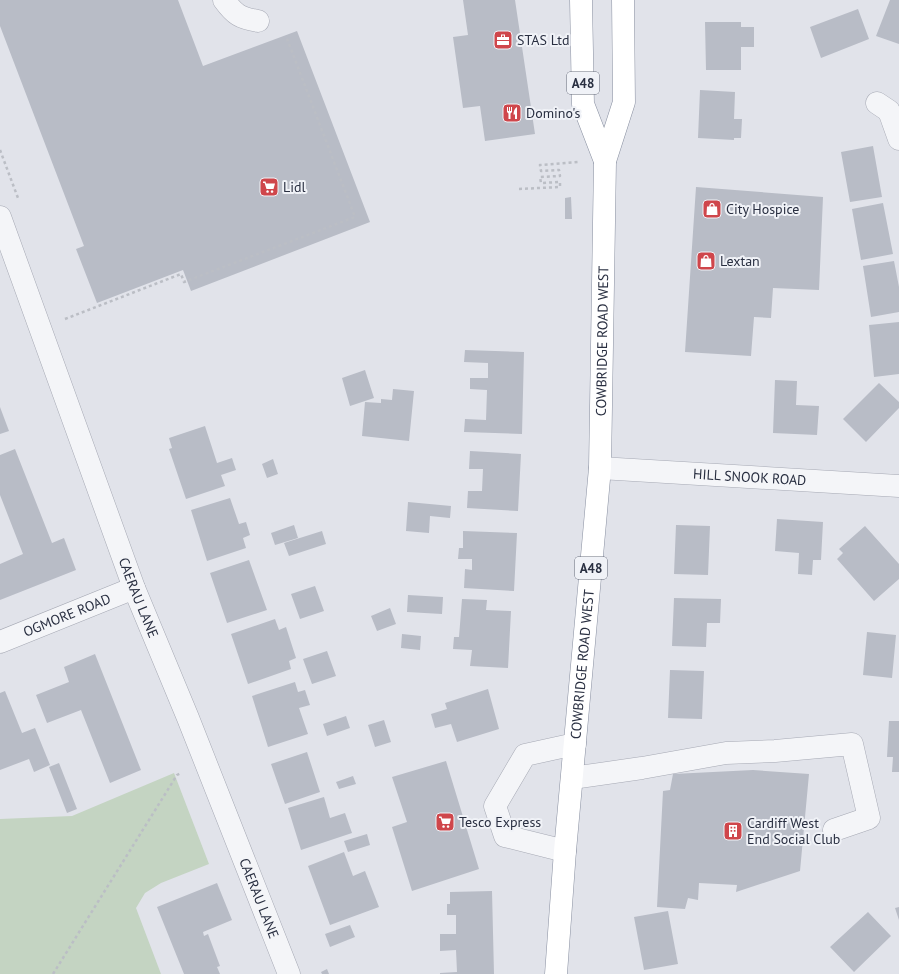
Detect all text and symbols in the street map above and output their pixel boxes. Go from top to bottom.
office icon: STAS Ltd [492,29,514,51]
place label: STAS Ltd [517,31,570,49]
road number: A48 [567,72,599,94]
restaurant icon: Domino's [501,102,523,124]
place label: Domino's [526,104,580,122]
supermarket icon: Lidl [258,176,280,198]
place label: Lidl [283,178,306,196]
shop icon: City Hospice [701,198,723,220]
place label: City Hospice [726,200,800,218]
shop icon: Lextan [695,250,717,272]
place label: Lextan [720,252,760,270]
street label: COWBRIDGE ROAD WEST [592,265,612,416]
street label: HILL SNOOK ROAD [693,465,807,489]
street label: CAERAU LANE [115,555,163,640]
road number: A48 [575,557,607,579]
street label: COWBRIDGE ROAD WEST [566,588,598,740]
street label: OGMORE ROAD [20,589,113,641]
supermarket icon: Tesco Express [434,811,456,833]
place label: Tesco Express [459,813,541,831]
place label: Cardiff West End Social Club [747,814,840,848]
building icon: Cardiff West End Social Club [722,820,744,842]
street label: CAERAU LANE [235,855,283,941]

